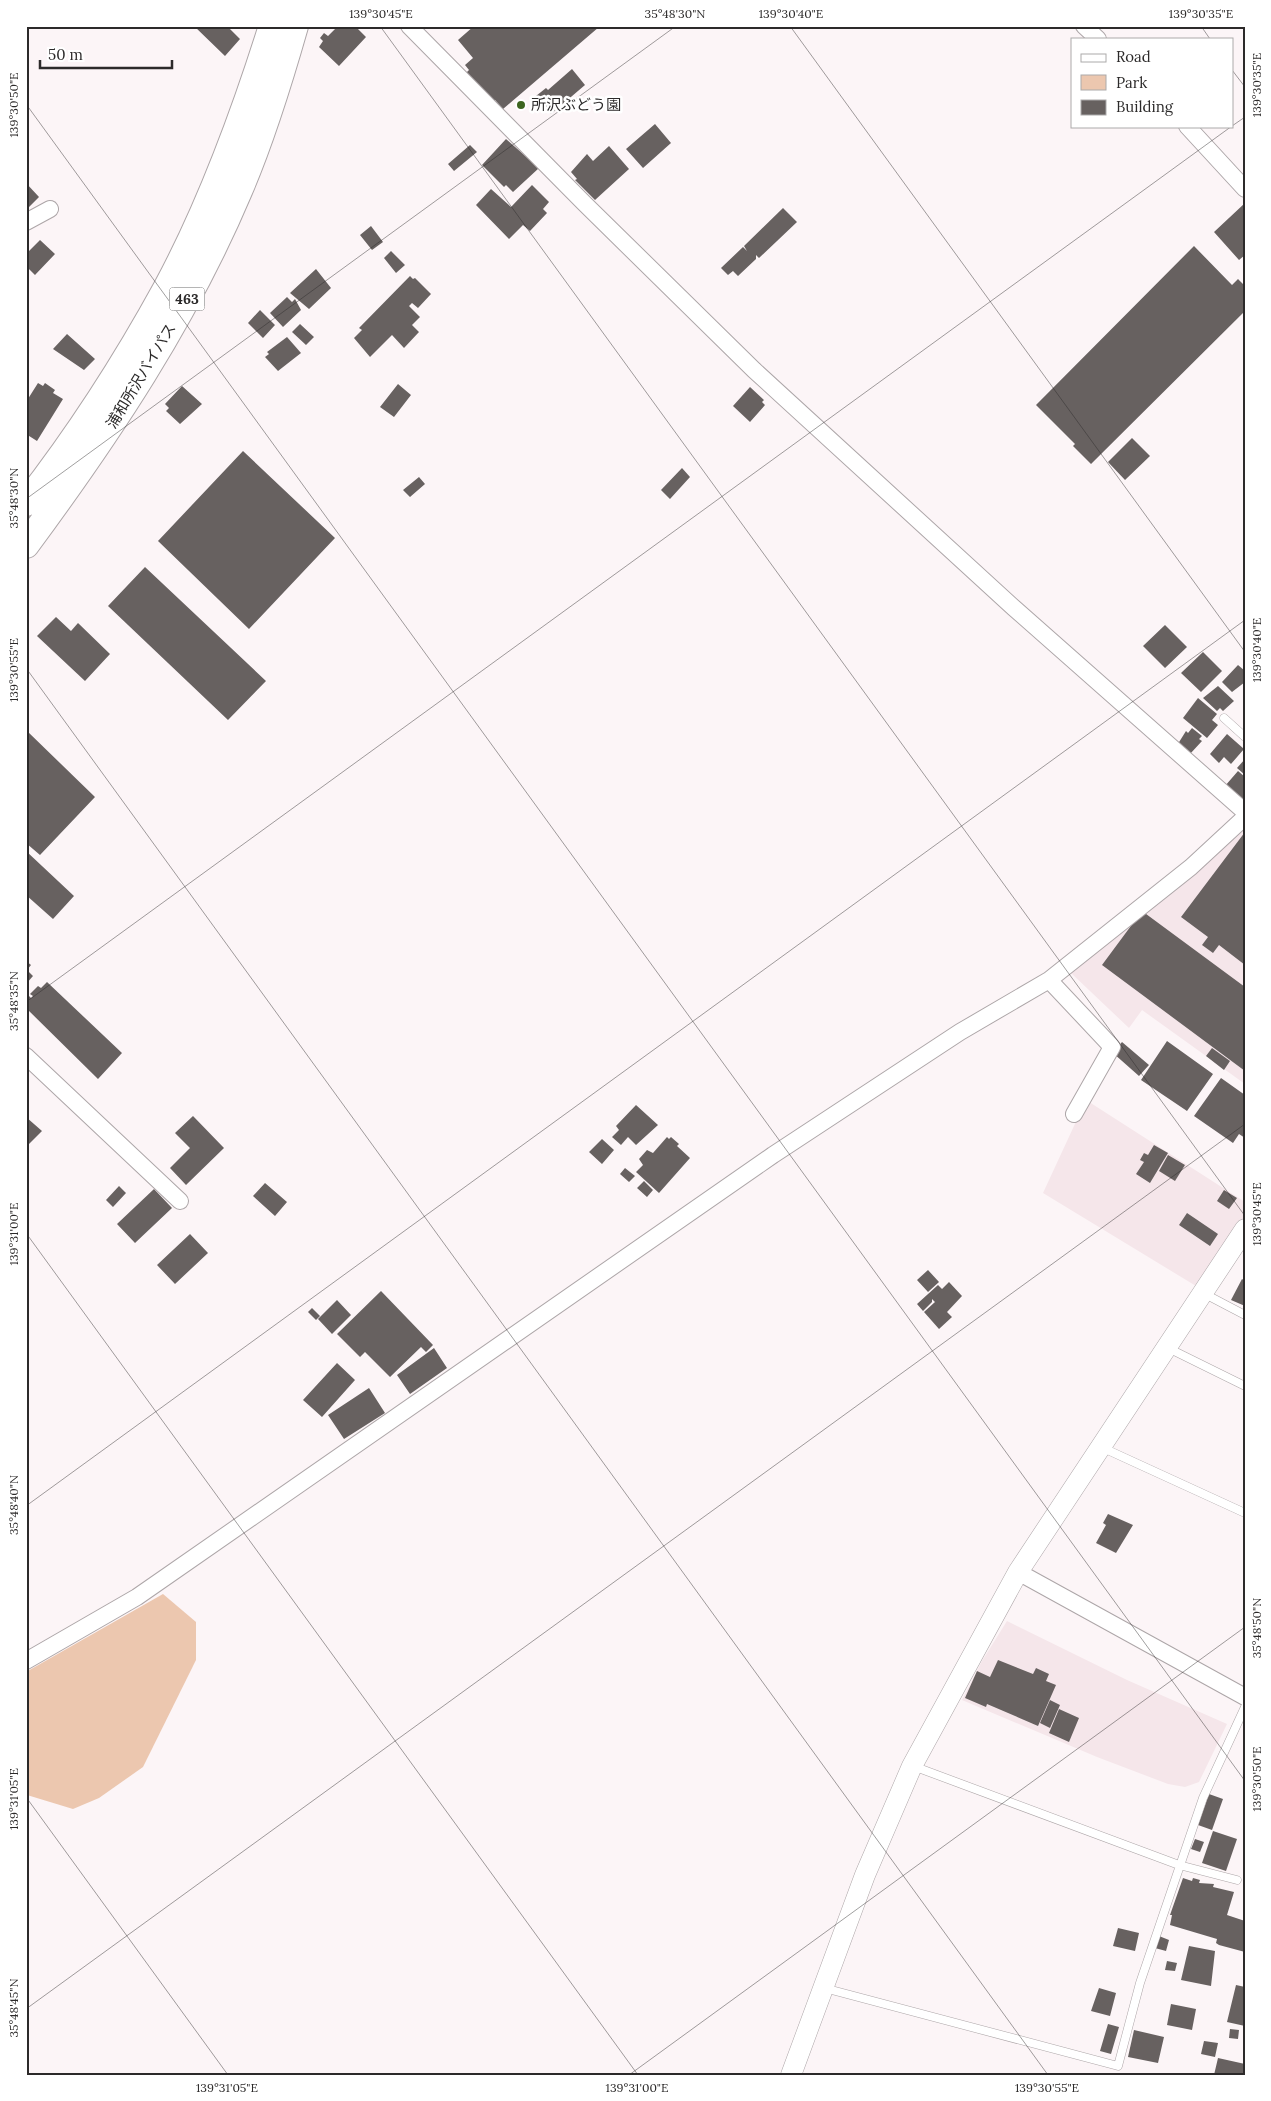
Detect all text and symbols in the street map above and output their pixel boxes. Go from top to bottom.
text: 139°30'45"E [349,6,413,21]
text: 35°48'30"N [645,6,705,21]
text: 139°30'40"E [759,6,823,21]
text: 139°30'35"E [1169,6,1233,21]
scale bar [40,38,172,70]
legend [1071,38,1234,128]
text: 50 m [48,45,83,64]
text: Road [1116,47,1151,66]
text: 139°30'35"E [1249,53,1264,117]
text: 139°30'50"E [6,72,21,138]
text: Park [1116,73,1147,92]
place label: 所沢ぶどう園 [531,95,621,114]
text: Building [1116,97,1174,116]
marker: 所沢ぶどう園 [515,99,527,111]
road number: 463 [170,288,204,310]
street label: 浦和所沢バイパス [102,320,180,432]
text: 35°48'30"N [6,468,21,528]
text: 139°30'40"E [1249,618,1264,682]
text: 139°30'55"E [6,638,21,702]
text: 35°48'35"N [6,971,21,1031]
text: 139°30'45"E [1249,1182,1264,1246]
text: 139°31'00"E [6,1203,21,1265]
text: 35°48'40"N [6,1475,21,1535]
text: 35°48'50"N [1249,1598,1264,1658]
text: 139°30'50"E [1249,1746,1264,1812]
text: 139°31'05"E [6,1768,21,1830]
text: 35°48'45"N [6,1978,21,2038]
text: 139°31'05"E [196,2080,258,2095]
text: 139°31'00"E [606,2080,668,2095]
text: 139°30'55"E [1015,2080,1079,2095]

